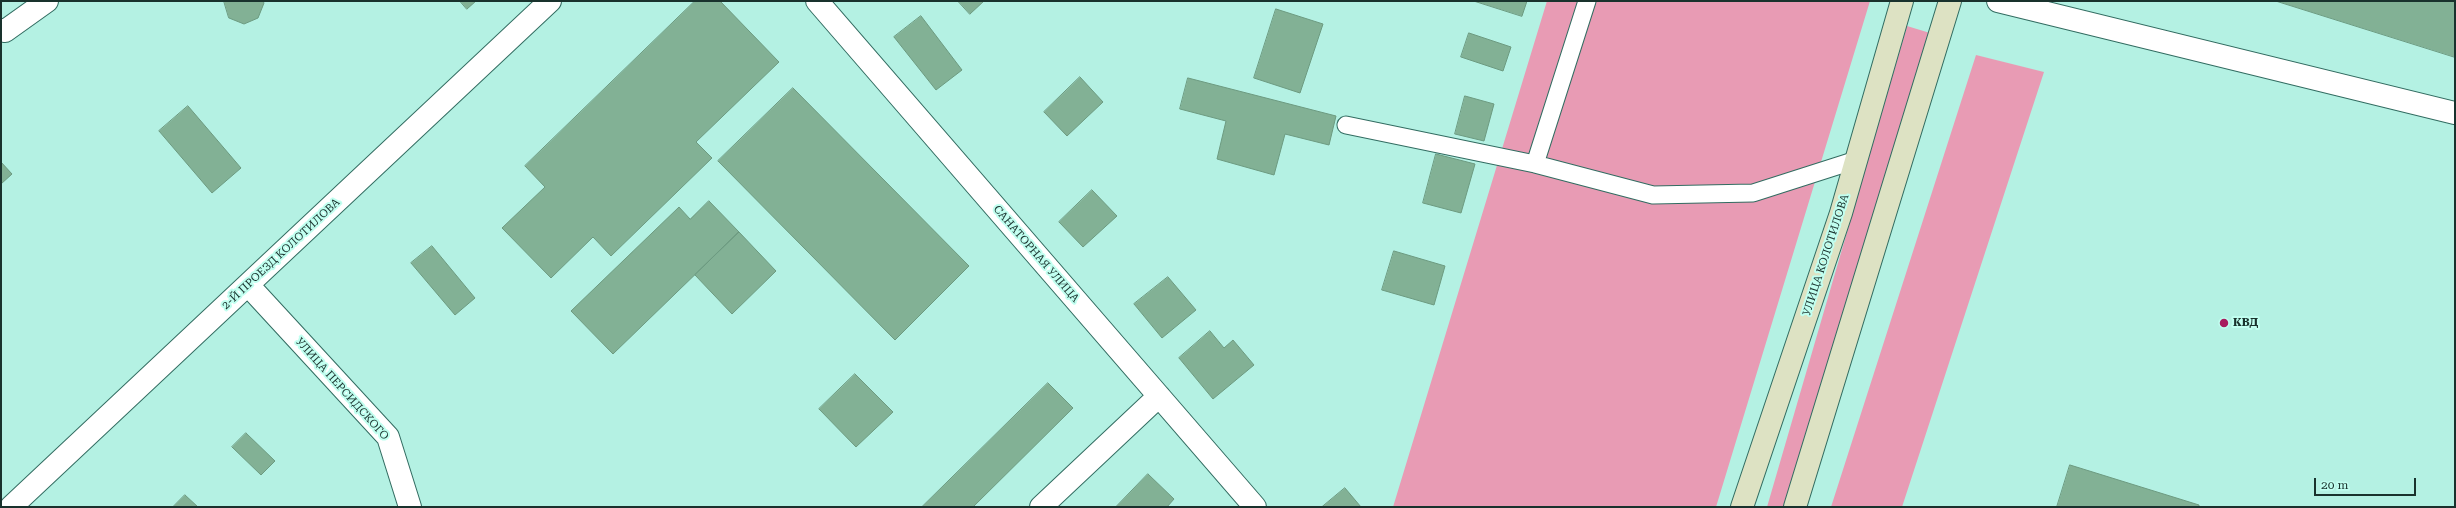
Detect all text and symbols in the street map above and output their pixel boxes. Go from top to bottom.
street label: УЛИЦА КОЛОТИЛОВА [1800,193,1852,317]
street label: 2-Й ПРОЕЗД КОЛОТИЛОВА [219,196,343,312]
street label: САНАТОРНАЯ УЛИЦА [990,203,1082,305]
place label: КВД [2233,316,2258,330]
marker: КВД [2218,317,2230,329]
street label: УЛИЦА ПЕРСИДСКОГО [293,335,391,443]
scale bar [2316,470,2418,496]
text: 20 m [2321,478,2348,492]

